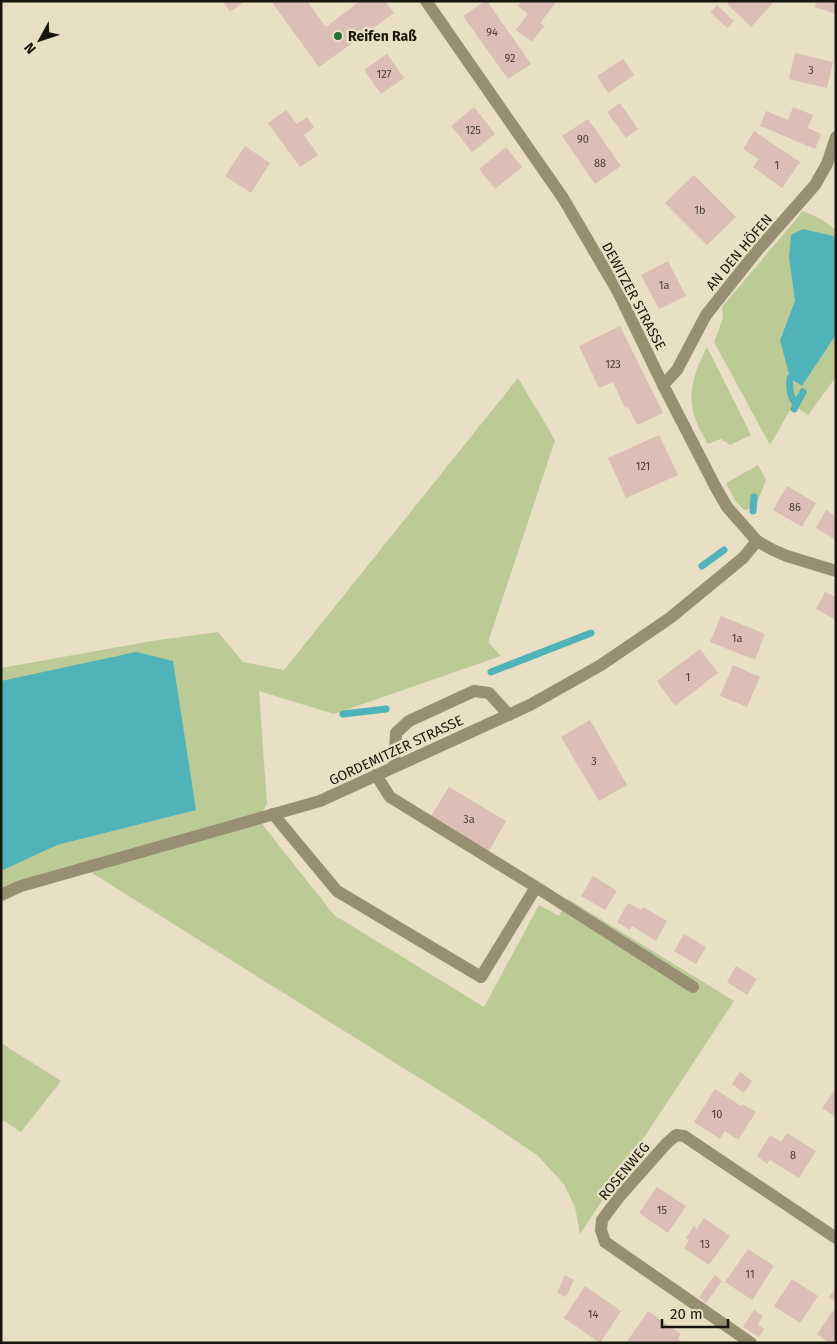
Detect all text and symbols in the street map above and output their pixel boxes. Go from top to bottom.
north arrow [15,15,65,65]
house number: 94 [486,26,498,39]
place label: Reifen Raß [348,28,417,45]
marker: Reifen Raß [332,30,344,42]
text: N [21,39,40,57]
house number: 92 [505,52,515,65]
house number: 3 [808,64,814,77]
house number: 127 [377,68,392,81]
house number: 125 [465,124,481,137]
house number: 90 [577,133,589,146]
house number: 88 [594,157,606,170]
house number: 1 [775,159,779,172]
house number: 1b [694,204,706,217]
street label: AN DEN HÖFEN [702,210,776,294]
street label: DEWITZER STRASSE [598,239,669,353]
house number: 1a [659,279,669,292]
house number: 123 [605,358,621,371]
house number: 121 [636,460,650,473]
house number: 86 [789,501,801,514]
house number: 1a [732,632,742,645]
house number: 1 [686,671,690,684]
street label: GORDEMITZER STRASSE [326,712,466,789]
house number: 3 [591,755,597,768]
house number: 3a [463,813,475,826]
house number: 10 [712,1108,722,1121]
street label: ROSENWEG [595,1139,654,1204]
house number: 8 [790,1149,796,1162]
house number: 15 [657,1204,668,1217]
house number: 13 [700,1238,710,1251]
house number: 11 [745,1268,755,1281]
scale bar [662,1296,728,1328]
text: 20 m [670,1305,703,1323]
house number: 14 [588,1308,598,1321]

